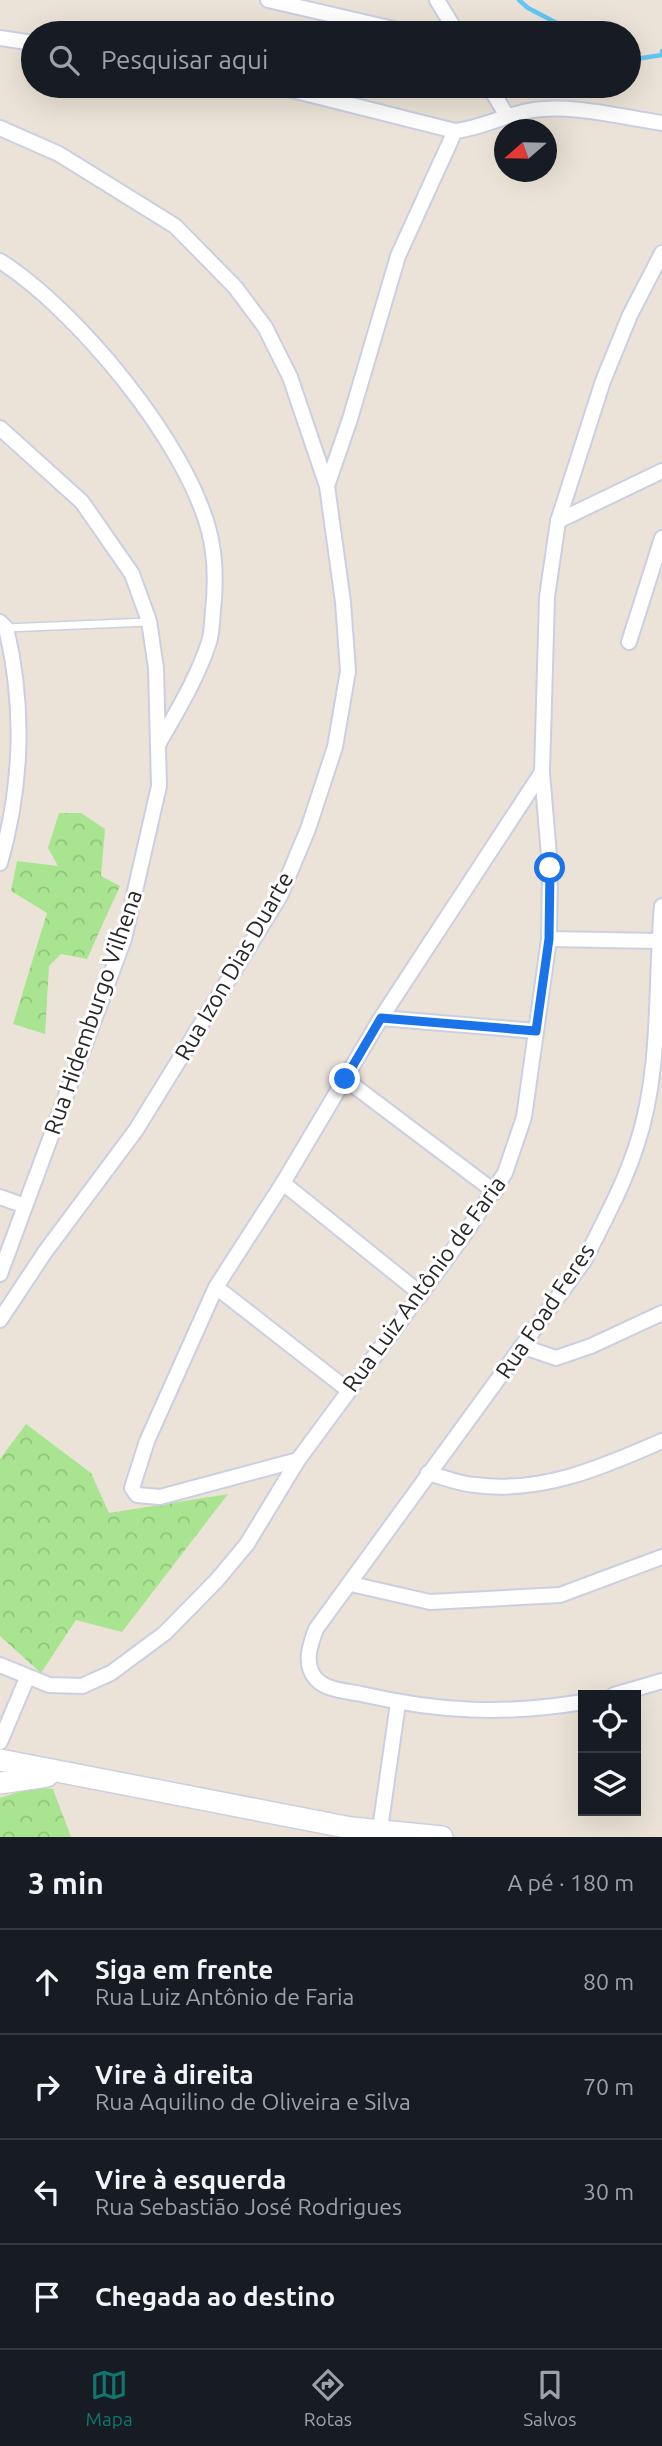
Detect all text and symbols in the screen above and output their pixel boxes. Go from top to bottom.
search box [21,21,641,98]
icon: search [45,41,83,79]
text: Pesquisar aqui [101,45,268,74]
north arrow [494,119,557,182]
route start [534,852,565,883]
street label: Rua Izon Dias Duarte [169,867,298,1064]
street label: Rua Hidemburgo Vilhena [39,886,146,1137]
route end [329,1063,360,1094]
street label: Rua Luiz Antônio de Faria [337,1171,510,1396]
street label: Rua Foad Feres [490,1239,599,1383]
map controls [578,1690,641,1816]
button: locate [578,1690,641,1753]
button: layers [578,1753,641,1816]
text: 3 min [28,1866,104,1900]
text: A pé · 180 m [507,1870,634,1895]
text: Siga em frente [95,1955,273,1984]
icon: ahead [28,1963,66,2001]
text: 80 m [583,1969,634,1994]
text: Rua Luiz Antônio de Faria [95,1984,354,2009]
text: Vire à direita [95,2060,254,2089]
icon: right [28,2068,66,2106]
text: 70 m [583,2074,634,2099]
text: Rua Aquilino de Oliveira e Silva [95,2089,411,2114]
text: Vire à esquerda [95,2165,286,2194]
icon: left [28,2173,66,2211]
text: 30 m [583,2179,634,2204]
text: Rua Sebastião José Rodrigues [95,2194,402,2219]
icon: arrive [28,2278,66,2316]
text: Chegada ao destino [95,2282,335,2311]
tab: Mapa [86,2366,133,2430]
tab: Rotas [304,2366,352,2430]
tab: Salvos [523,2366,576,2430]

